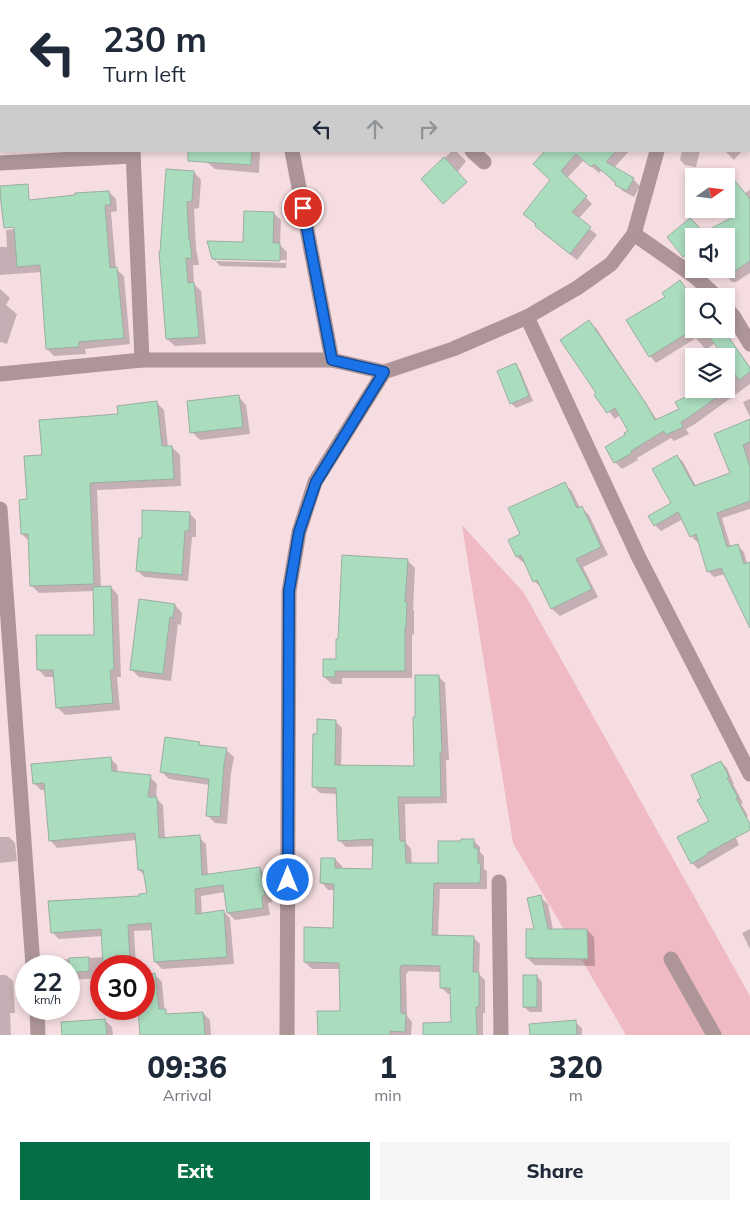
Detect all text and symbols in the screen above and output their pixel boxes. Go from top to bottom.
text: 230 m [103,17,207,61]
icon: left [20,20,85,85]
text: Turn left [103,60,186,88]
icon: left [308,115,336,143]
icon: ahead [361,115,389,143]
icon: right [414,115,442,143]
north arrow [685,168,735,218]
map controls [685,168,735,398]
pin [282,187,324,229]
icon: arrive [289,194,317,222]
button: sound [685,228,735,278]
button: search [685,288,735,338]
button: layers [685,348,735,398]
position arrow [261,853,313,905]
speed limit sign: 30 [90,955,155,1020]
text: 22 [32,966,63,997]
text: km/h [34,992,61,1007]
text: 09:36 [147,1048,227,1086]
text: 1 [379,1048,397,1086]
text: 320 [549,1048,603,1086]
text: Arrival [163,1085,212,1105]
text: min [374,1085,402,1105]
text: m [569,1085,583,1105]
button: Exit [20,1142,370,1200]
button: Share [380,1142,730,1200]

